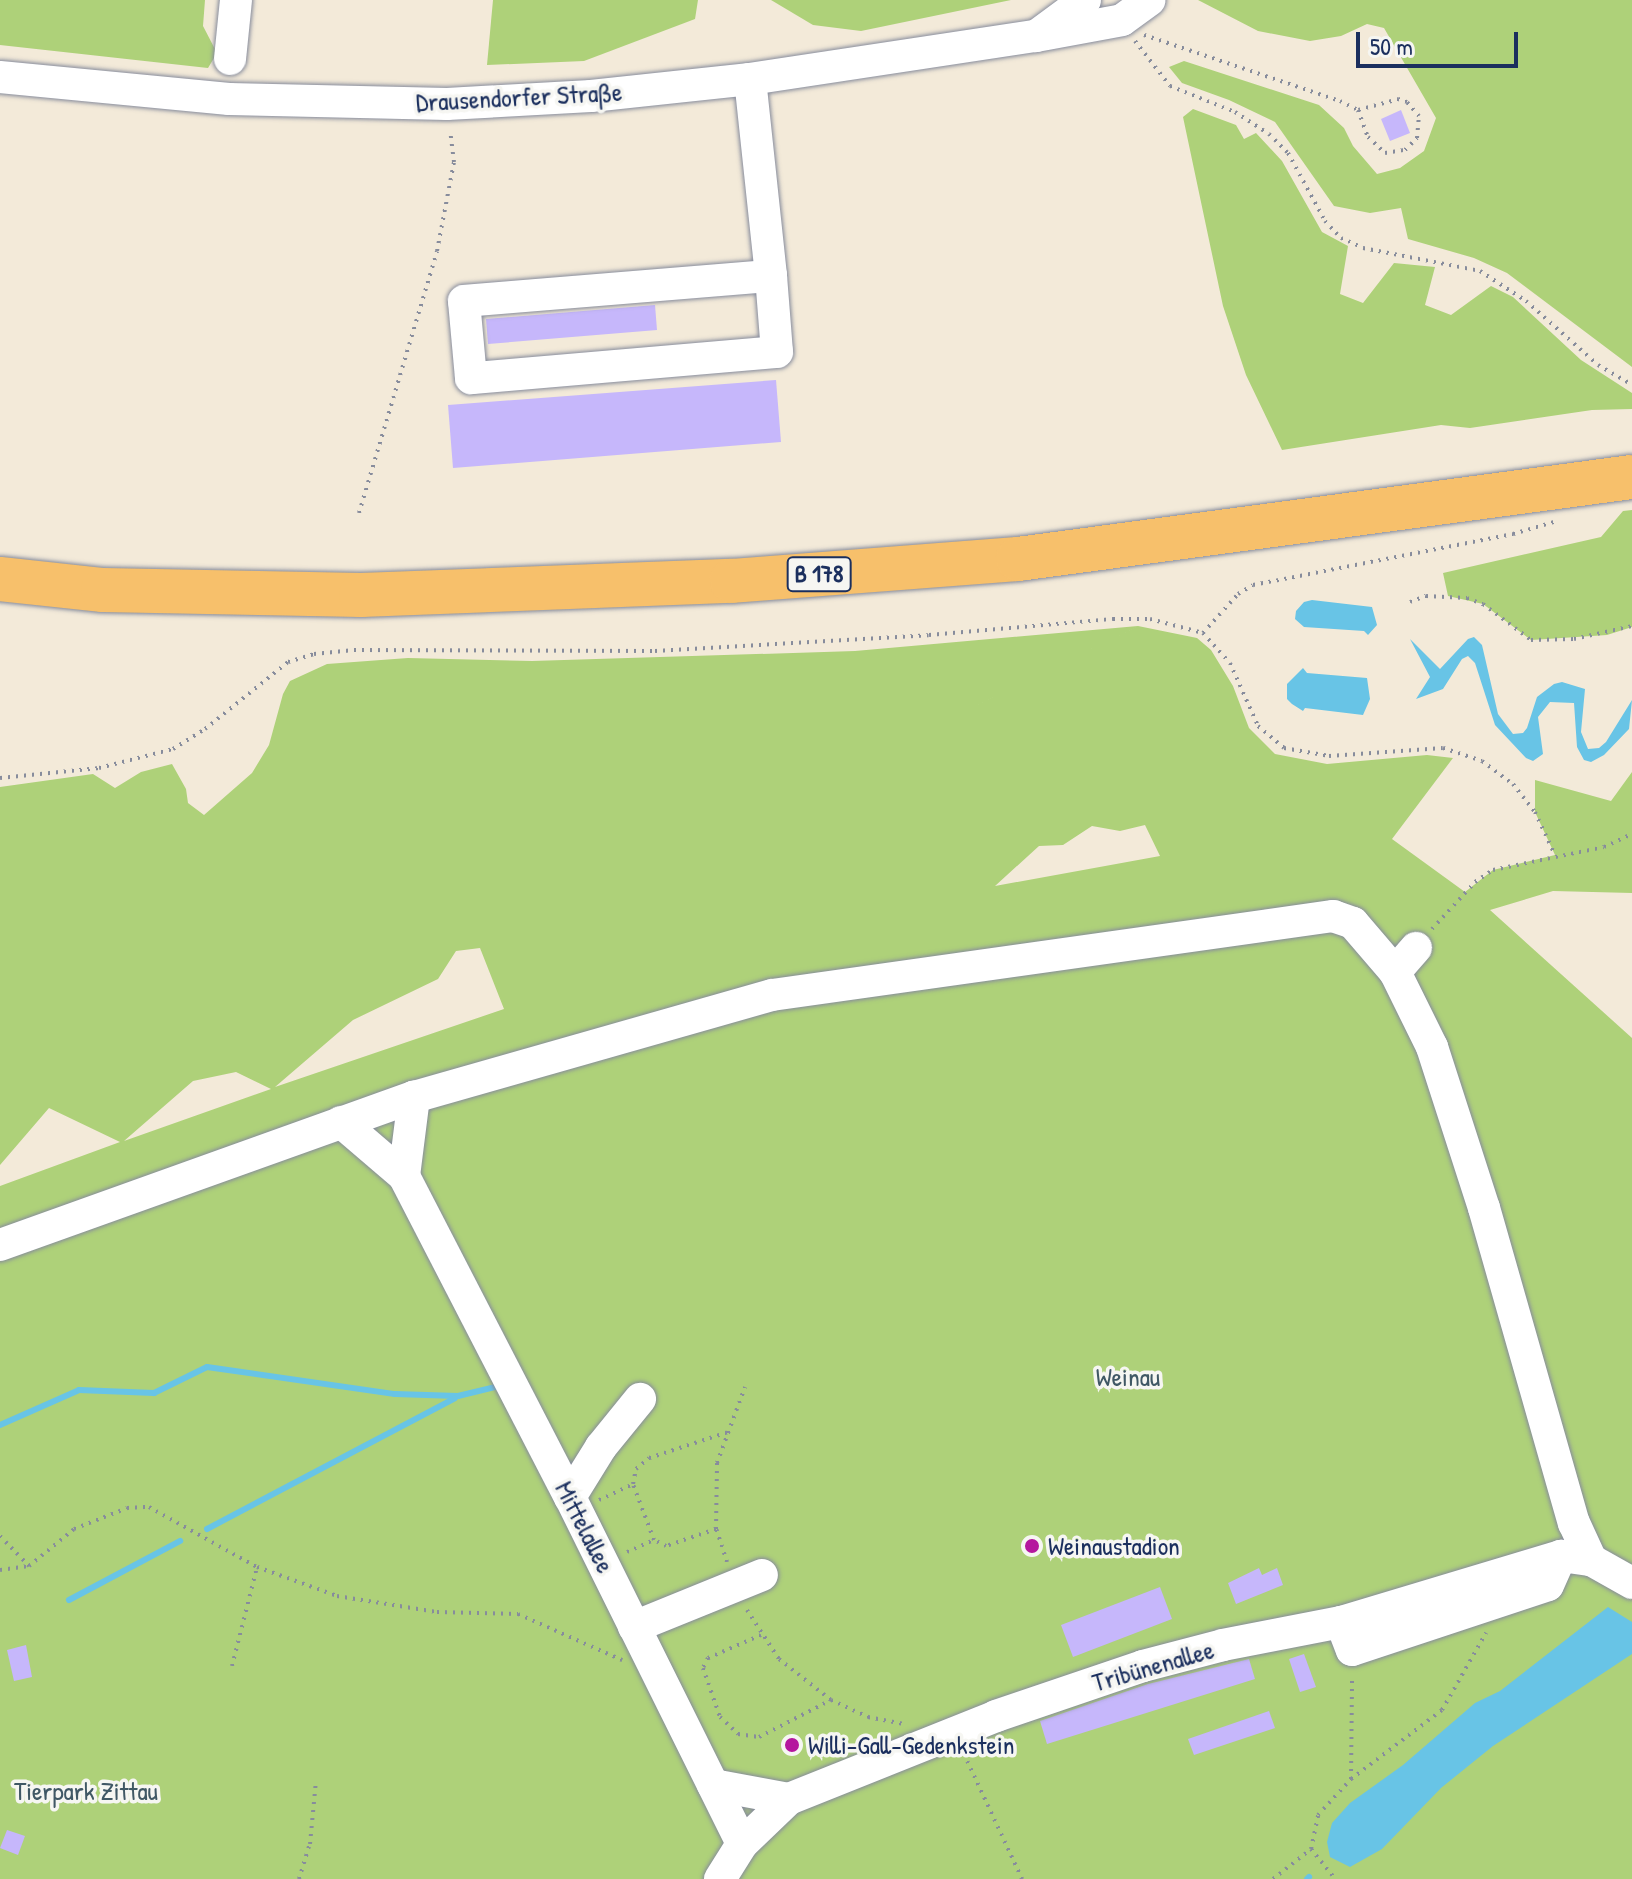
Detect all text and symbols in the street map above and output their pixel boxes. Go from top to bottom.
scale bar [1360,16,1522,66]
text: 50 m [1370,30,1413,62]
street label: Drausendorfer Straße [415,76,623,118]
road number: B 178 [785,554,853,594]
park label: Weinau [1096,1361,1160,1393]
street label: Mittelallee [549,1476,621,1578]
place label: Weinaustadion [1048,1530,1180,1562]
marker: Weinaustadion [1023,1537,1041,1555]
street label: Tribünenallee [1089,1634,1217,1698]
place label: Willi-Gall-Gedenkstein [808,1729,1014,1761]
marker: Willi-Gall-Gedenkstein [783,1736,801,1754]
park label: Tierpark Zittau [14,1775,158,1807]

